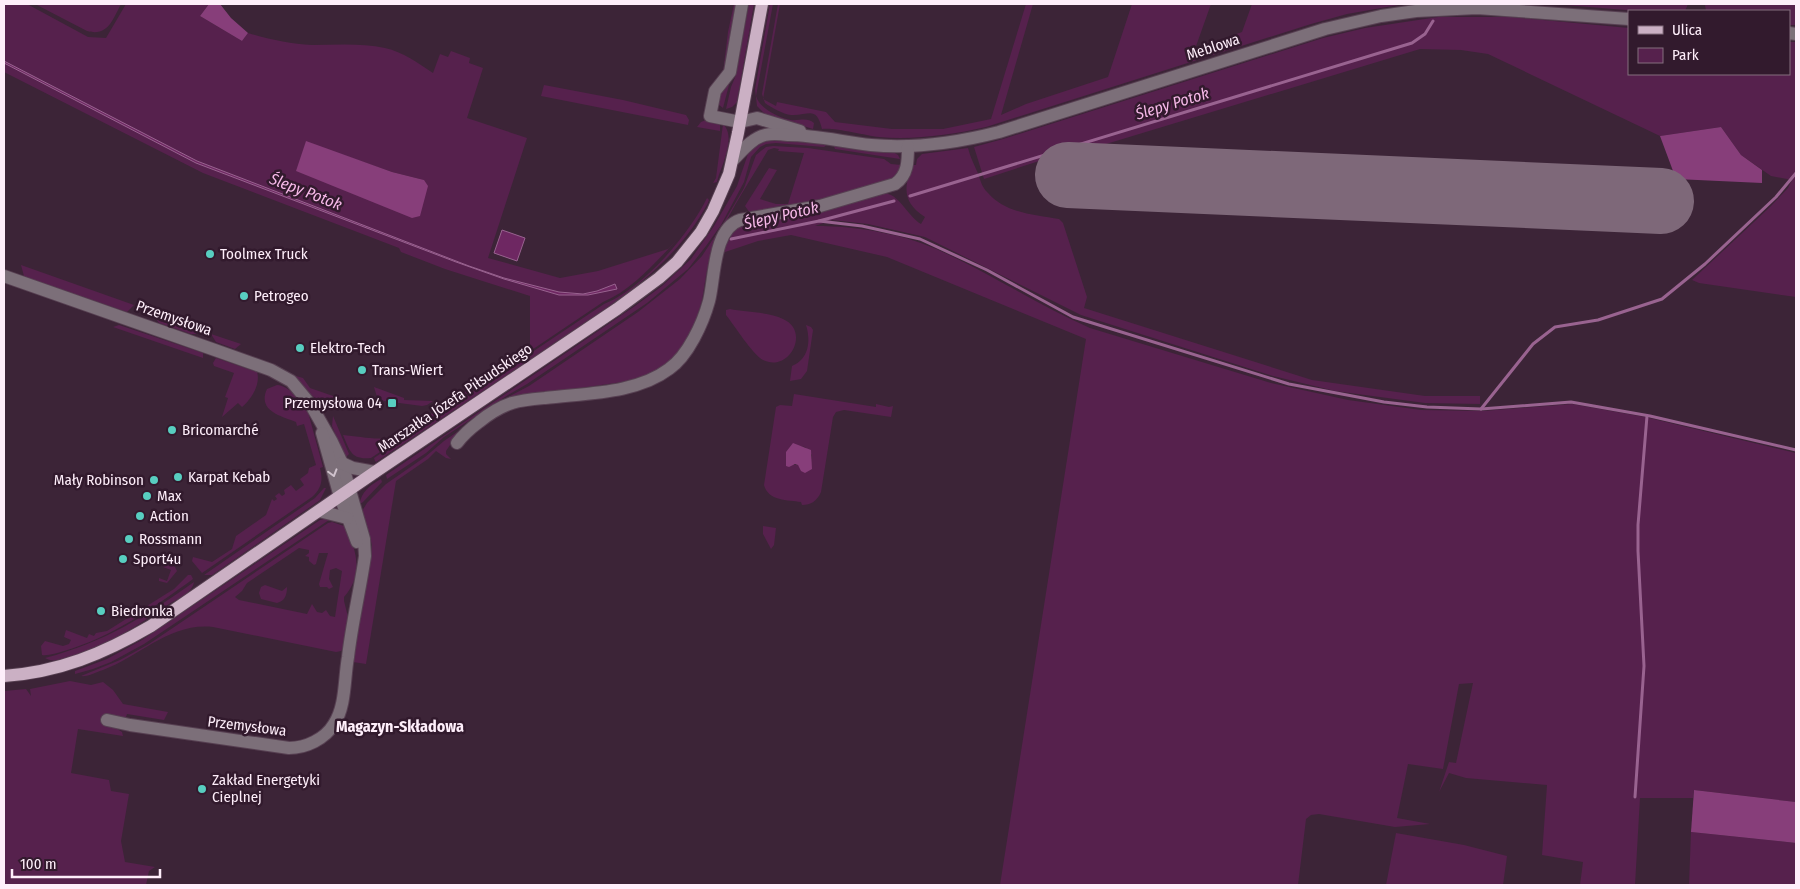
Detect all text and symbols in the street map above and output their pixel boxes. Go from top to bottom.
legend [1628,10,1790,75]
text: Ulica [1672,21,1702,39]
street label: Meblowa [1184,30,1242,64]
text: Park [1672,46,1699,64]
water label: Ślepy Potok [1132,82,1211,124]
water label: Ślepy Potok [266,168,345,214]
water label: Ślepy Potok [741,197,820,234]
place label: Toolmex Truck [220,245,308,263]
marker: Toolmex Truck [204,248,216,260]
place label: Petrogeo [254,287,309,305]
marker: Petrogeo [238,290,250,302]
street label: Przemysłowa [134,297,214,339]
place label: Elektro-Tech [310,339,385,357]
street label: Marszałka Józefa Piłsudskiego [374,340,536,456]
marker: Elektro-Tech [294,342,306,354]
place label: Trans-Wiert [372,361,443,379]
marker: Trans-Wiert [356,364,368,376]
place label: Przemysłowa 04 [284,394,382,412]
marker: Przemysłowa 04 [386,397,398,409]
place label: Bricomarché [182,421,259,439]
marker: Bricomarché [166,424,178,436]
place label: Karpat Kebab [188,468,270,486]
one-way arrow [327,469,338,478]
place label: Mały Robinson [54,471,144,489]
marker: Karpat Kebab [172,471,184,483]
marker: Mały Robinson [148,474,160,486]
place label: Max [157,487,182,505]
marker: Max [141,490,153,502]
place label: Action [150,507,189,525]
marker: Action [134,510,146,522]
place label: Rossmann [139,530,202,548]
marker: Rossmann [123,533,135,545]
place label: Sport4u [133,550,181,568]
marker: Sport4u [117,553,129,565]
place label: Biedronka [111,602,173,620]
marker: Biedronka [95,605,107,617]
street label: Przemysłowa [207,712,287,740]
district label: Magazyn-Składowa [336,717,464,736]
place label: Zakład Energetyki Cieplnej [212,771,320,806]
marker: Zakład Energetyki Cieplnej [196,783,208,795]
scale bar [12,846,160,878]
text: 100 m [20,855,57,873]

